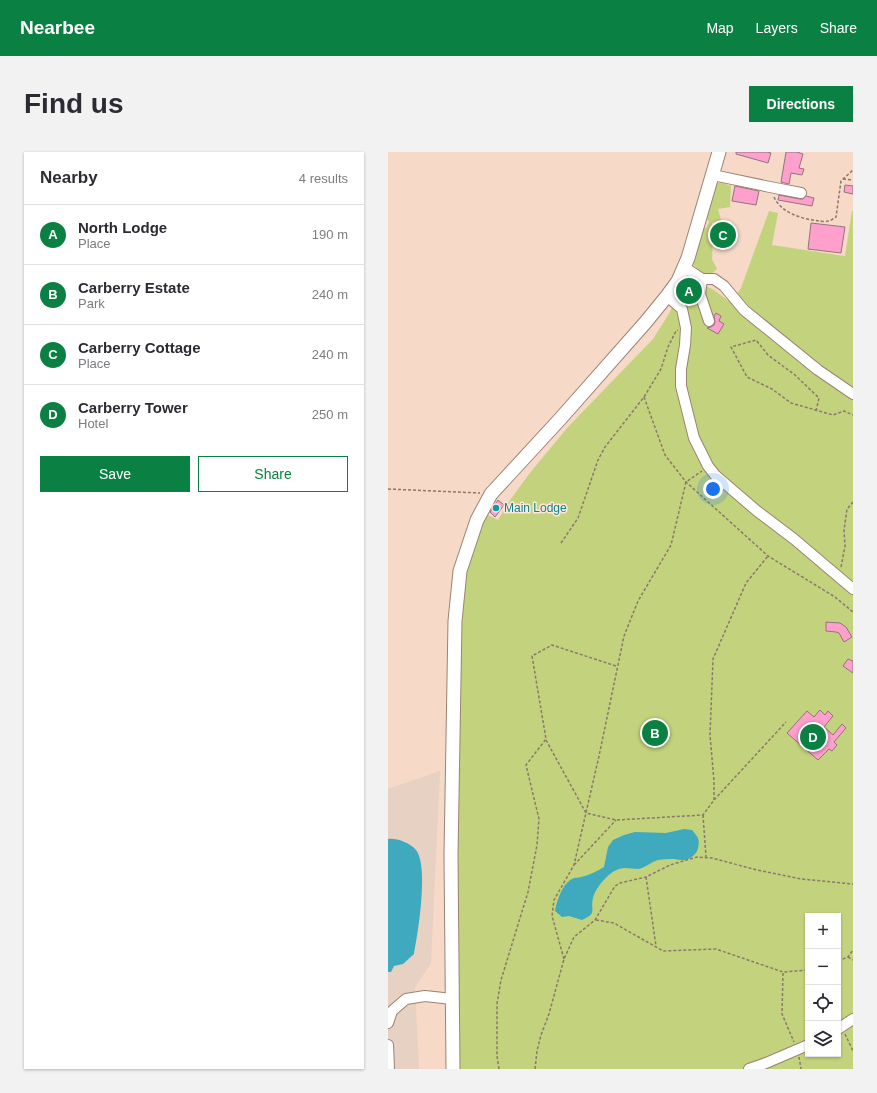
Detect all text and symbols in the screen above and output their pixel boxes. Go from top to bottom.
text: Nearbee [20,17,95,38]
text: Map [706,20,734,36]
text: Layers [756,20,798,36]
text: Share [820,20,857,36]
button: Directions [749,86,853,122]
text: Find us [24,88,124,119]
text: Nearby [40,168,98,187]
text: 4 results [299,171,348,186]
text: North Lodge [78,219,167,236]
pin: C [710,220,736,250]
text: A [48,227,58,242]
text: 190 m [312,227,348,242]
text: Place [78,236,111,251]
pin: A [676,276,702,306]
text: Carberry Estate [78,279,190,296]
text: B [48,287,58,302]
text: 240 m [312,287,348,302]
text: Park [78,296,105,311]
text: Carberry Cottage [78,339,201,356]
text: C [48,347,58,362]
text: 240 m [312,347,348,362]
text: Place [78,356,111,371]
text: Carberry Tower [78,399,188,416]
text: D [48,407,58,422]
text: 250 m [312,407,348,422]
text: Hotel [78,416,108,431]
button: Save [40,456,190,492]
button: Share [198,456,348,492]
your location [703,479,723,499]
place label: Main Lodge [504,501,567,515]
marker: Main Lodge [491,503,501,513]
pin: B [642,718,668,748]
pin: D [800,722,826,752]
map controls [805,913,841,1057]
button: + [805,913,841,949]
button: − [805,949,841,985]
button: locate [805,985,841,1021]
button: layers [805,1021,841,1057]

